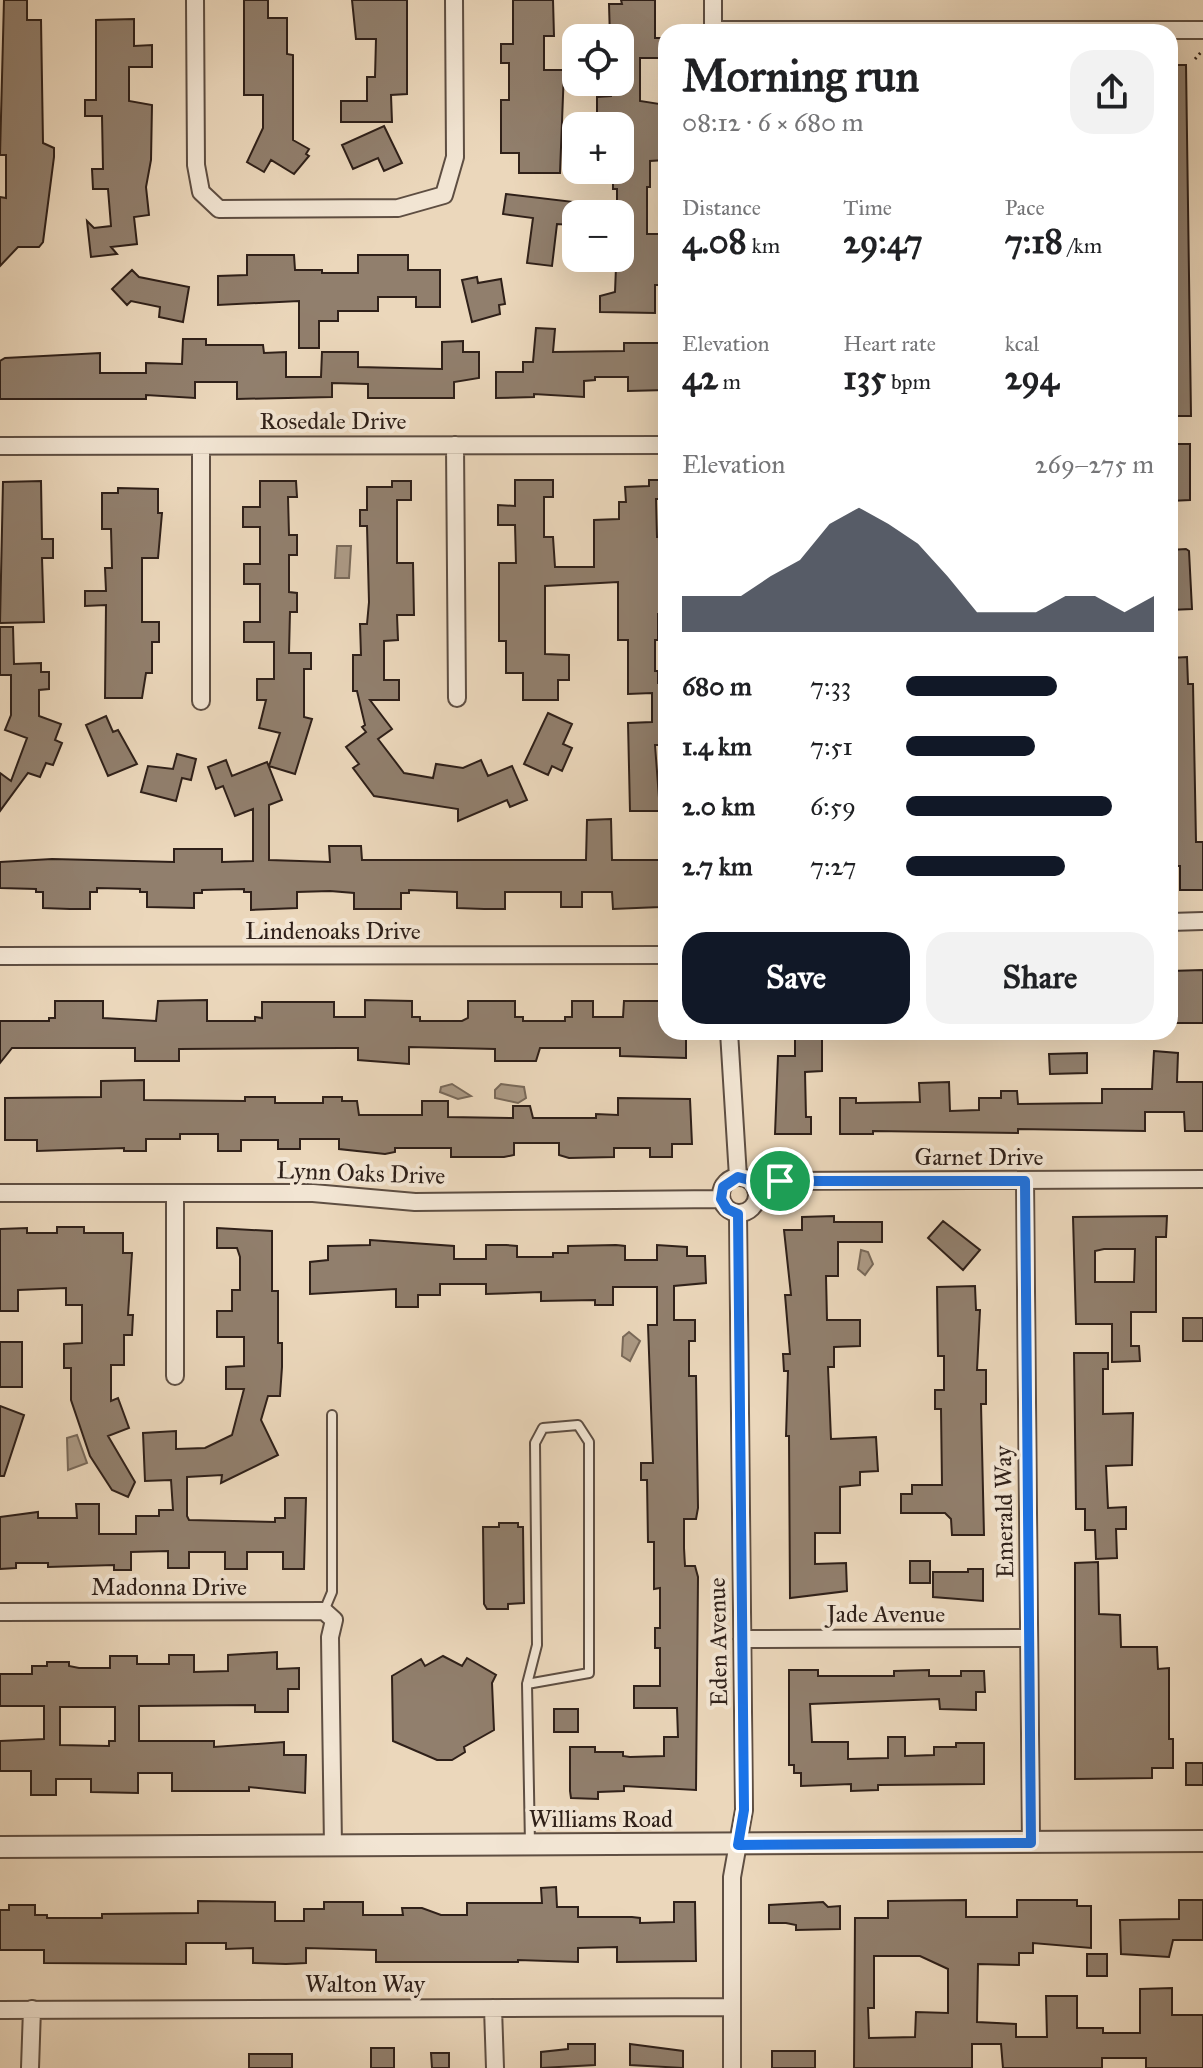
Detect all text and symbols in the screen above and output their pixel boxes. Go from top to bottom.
map controls [562,24,634,272]
button: locate [562,24,634,96]
text: Morning run [682,49,919,103]
button: share [1070,50,1154,134]
text: 08:12 · 6 × 680 m [682,106,864,138]
button: + [562,112,634,184]
text: Distance [682,194,761,221]
text: Time [843,194,892,221]
text: Pace [1005,194,1045,221]
button: − [562,200,634,272]
text: 4.08 [682,221,747,262]
text: 29:47 [843,221,923,262]
text: 7:18 [1005,221,1063,262]
text: km [747,232,780,259]
text: /km [1063,232,1102,259]
text: Elevation [682,330,769,357]
text: Heart rate [843,330,936,357]
text: kcal [1005,330,1039,357]
text: 42 [682,357,718,398]
text: 135 [843,357,886,398]
text: 294 [1005,357,1059,398]
text: m [718,368,741,395]
text: bpm [886,368,931,395]
street label: Rosedale Drive [260,406,406,436]
text: Elevation [682,448,785,480]
text: 269–275 m [1035,448,1154,480]
text: 680 m [682,670,752,702]
text: 7:33 [810,670,851,702]
text: 1.4 km [682,730,752,762]
text: 7:51 [810,730,853,762]
text: 2.0 km [682,790,755,822]
text: 6:59 [810,790,856,822]
text: 2.7 km [682,850,753,882]
text: 7:27 [810,850,856,882]
street label: Lindenoaks Drive [245,916,421,946]
button: Save [682,932,910,1024]
button: Share [926,932,1154,1024]
street label: Garnet Drive [915,1142,1043,1172]
pin [746,1147,814,1215]
street label: Lynn Oaks Drive [276,1155,446,1191]
icon: arrive [758,1159,802,1203]
street label: Emerald Way [988,1445,1020,1579]
street label: Madonna Drive [91,1572,247,1602]
street label: Eden Avenue [702,1577,734,1707]
street label: Jade Avenue [824,1599,945,1629]
street label: Williams Road [529,1804,673,1834]
street label: Walton Way [305,1969,426,1999]

